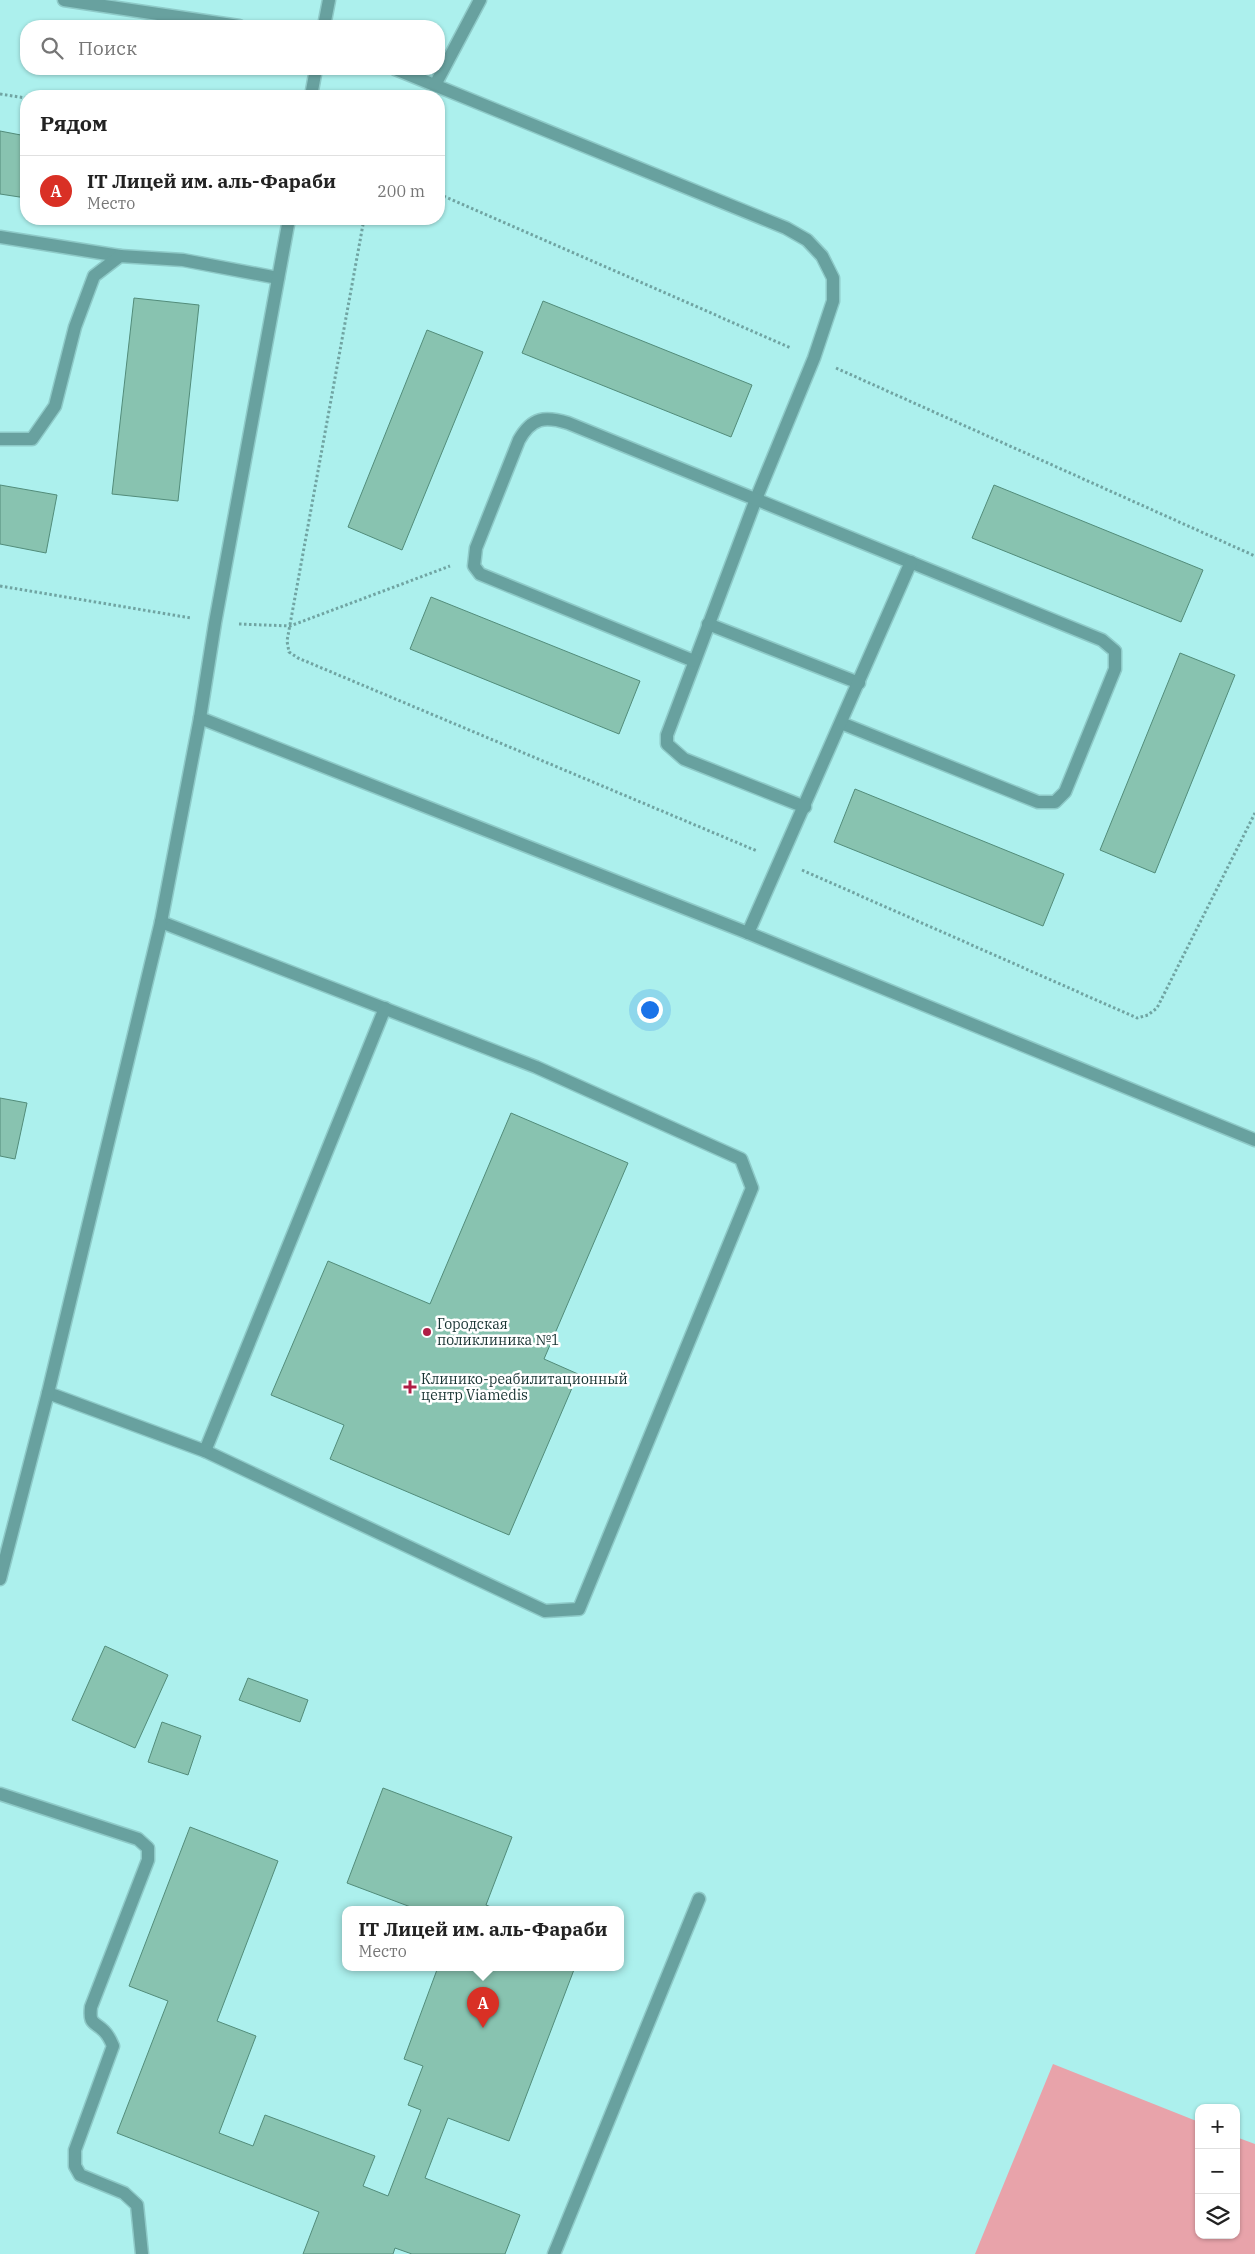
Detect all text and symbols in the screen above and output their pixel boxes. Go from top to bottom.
search box [20,20,445,75]
icon: search [38,34,66,62]
text: Поиск [78,36,137,60]
text: Рядом [40,109,108,137]
text: IT Лицей им. аль-Фараби [87,169,336,193]
text: A [50,181,62,201]
text: 200 m [377,181,425,201]
text: Место [87,193,135,213]
your location [637,997,663,1023]
place label: Городская поликлиника №1 [437,1315,559,1349]
marker: Городская поликлиника №1 [421,1326,433,1338]
place label: Клинико-реабилитационный центр Viamedis [421,1370,628,1404]
marker: Клинико-реабилитационный центр Viamedis [403,1380,417,1394]
popup [342,1906,624,1971]
text: IT Лицей им. аль-Фараби [359,1917,607,1941]
text: Место [359,1941,407,1961]
pin: A [467,1987,499,2028]
map controls [1195,2104,1240,2239]
button: + [1195,2104,1240,2149]
button: − [1195,2149,1240,2194]
button: layers [1195,2194,1240,2239]

